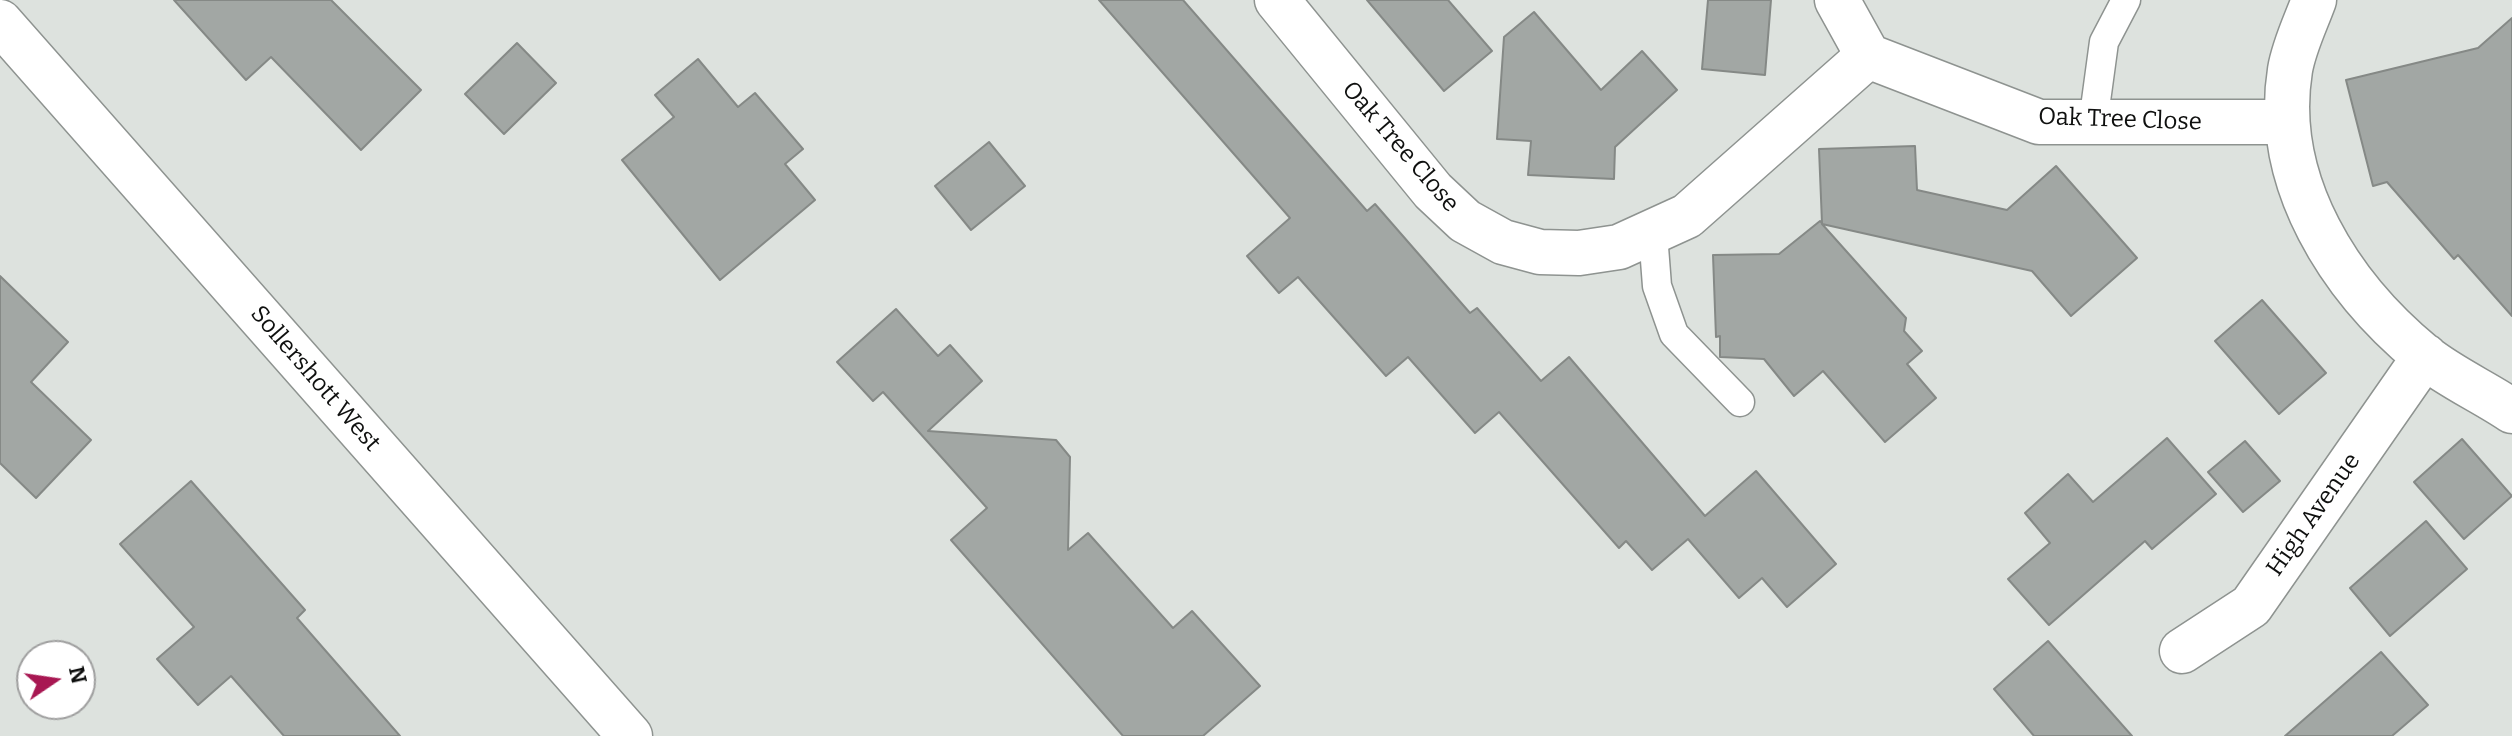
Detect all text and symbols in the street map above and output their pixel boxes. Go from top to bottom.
street label: Oak Tree Close [1335,76,1465,218]
street label: Oak Tree Close [2038,103,2202,137]
street label: Sollershott West [244,300,386,458]
street label: High Avenue [2261,448,2367,582]
north arrow [16,640,96,720]
text: N [63,664,93,686]

